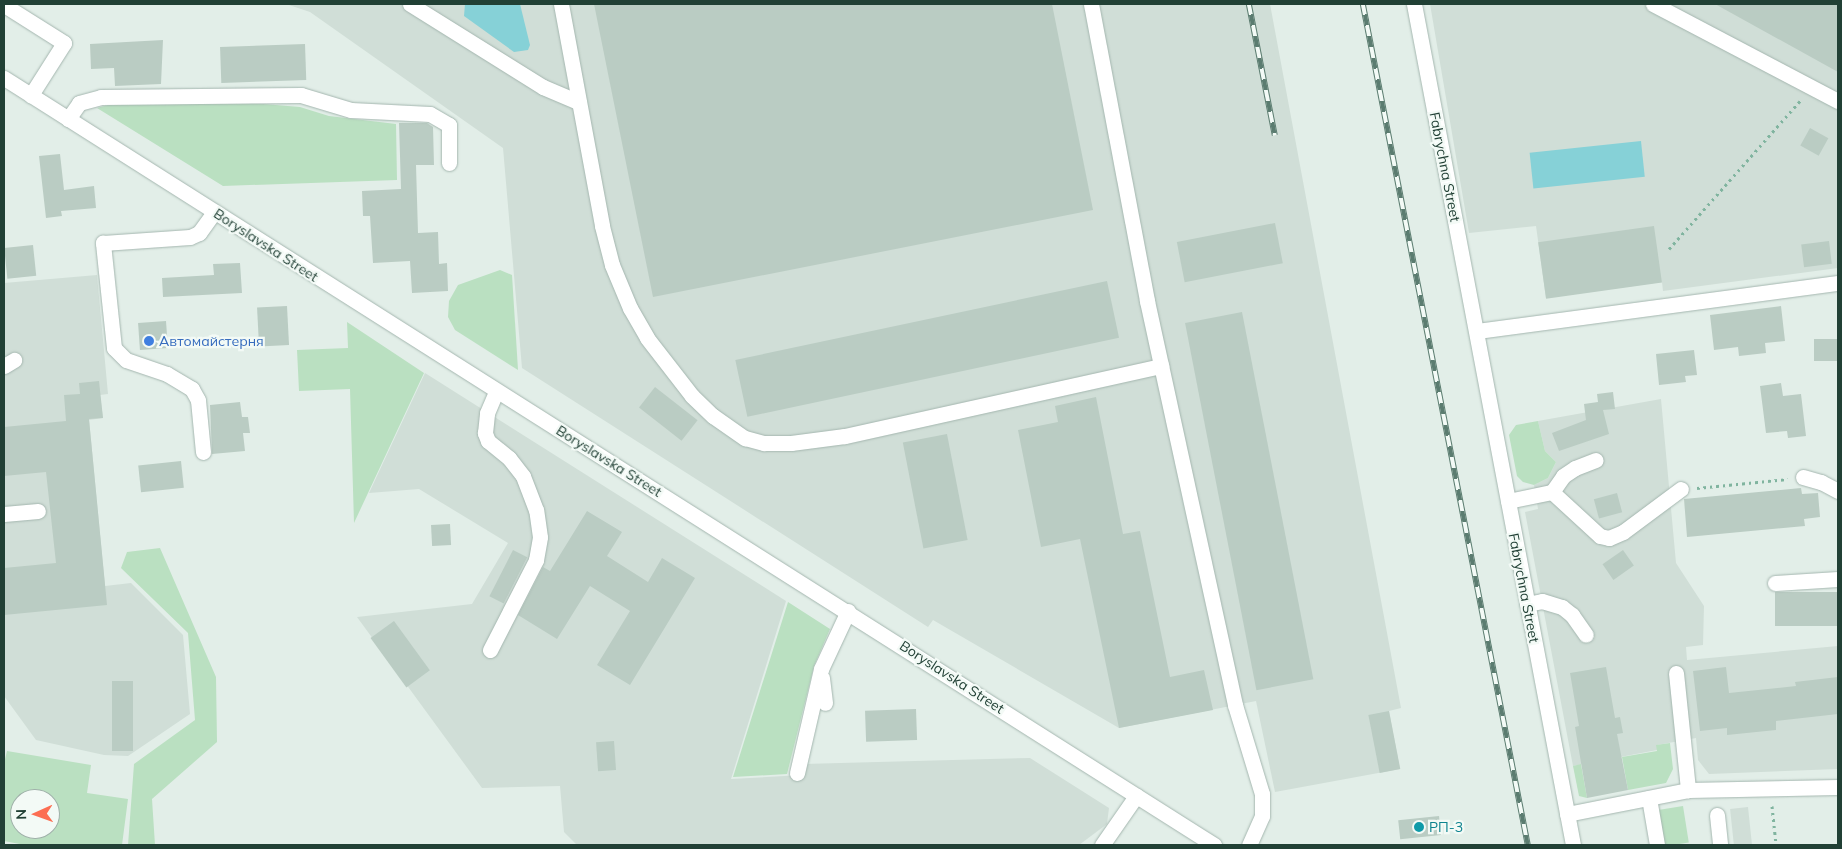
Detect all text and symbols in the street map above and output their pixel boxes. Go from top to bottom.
street label: Fabrychna Street [1426,111,1464,223]
street label: Boryslavska Street [211,205,321,285]
place label: Автомайстерня [159,333,264,349]
marker: Автомайстерня [143,335,155,347]
street label: Boryslavska Street [553,422,665,500]
street label: Fabrychna Street [1505,532,1543,644]
street label: Boryslavska Street [897,637,1007,717]
north arrow [10,789,60,839]
text: N [12,809,30,820]
place label: РП-3 [1429,819,1463,835]
marker: РП-3 [1413,821,1425,833]

